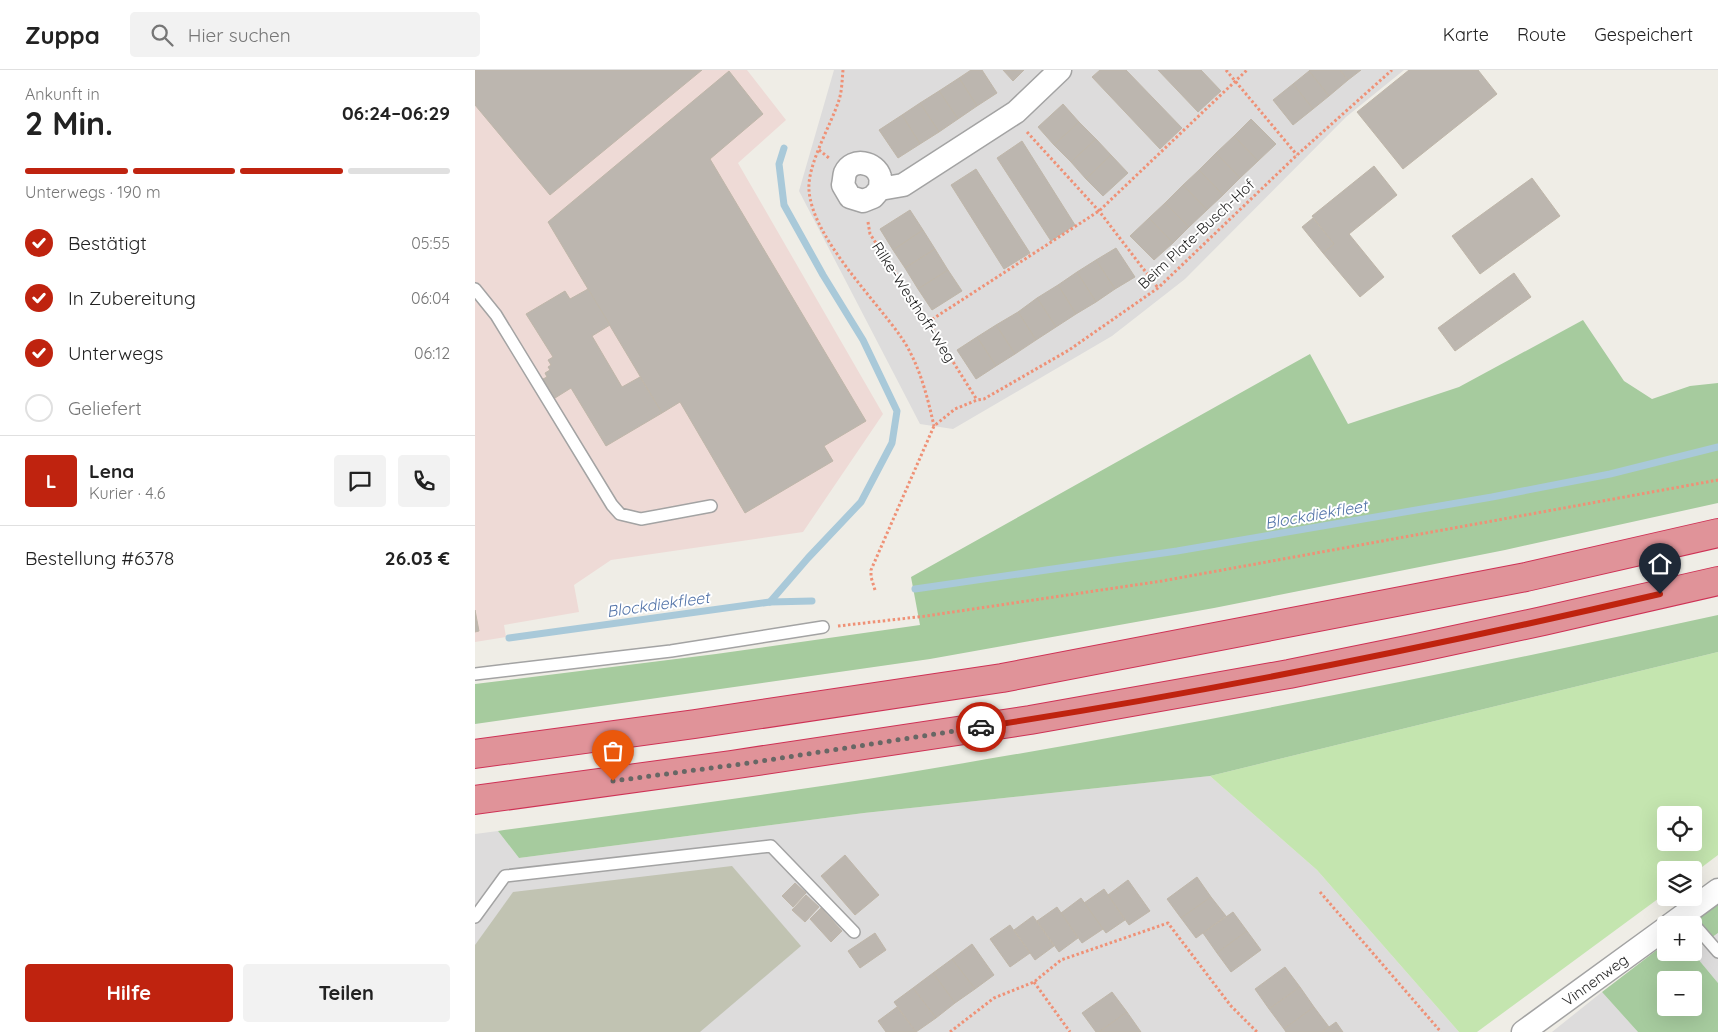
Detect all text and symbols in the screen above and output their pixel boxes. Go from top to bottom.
search box [130,12,480,57]
text: Zuppa [25,20,100,50]
icon: search [148,21,176,49]
text: Hier suchen [188,23,291,47]
text: Karte [1443,23,1489,46]
text: Route [1517,23,1566,46]
text: Gespeichert [1594,23,1693,46]
text: Ankunft in [25,84,100,104]
text: 06:24–06:29 [342,101,450,125]
text: 2 Min. [25,103,113,143]
street label: Beim Plate-Busch-Hof [1134,175,1259,293]
text: Unterwegs · 190 m [25,182,161,202]
icon: check [25,229,53,257]
text: Bestätigt [68,231,147,255]
text: 05:55 [411,233,450,253]
street label: Rilke-Westhoff-Weg [868,238,960,366]
icon: check [25,284,53,312]
text: In Zubereitung [68,286,196,310]
text: 06:04 [411,288,450,308]
icon: check [25,339,53,367]
text: Unterwegs [68,341,163,365]
text: 06:12 [414,343,450,363]
text: Geliefert [68,396,142,420]
button: chat [334,455,386,507]
button: phone [398,455,450,507]
text: Lena [89,459,134,483]
text: L [46,469,56,493]
text: Kurier · 4.6 [89,483,165,503]
water label: Blockdiekfleet [1263,495,1370,533]
pin [1639,543,1681,594]
text: Bestellung #6378 [25,546,174,570]
text: 26.03 € [385,546,450,570]
icon: home [1646,550,1674,578]
water label: Blockdiekfleet [605,587,712,621]
courier [956,702,1006,752]
icon: car [967,713,995,741]
pin [592,730,634,781]
icon: bag [599,737,627,765]
map controls [1657,806,1702,1016]
button: locate [1657,806,1702,851]
button: layers [1657,861,1702,906]
button: + [1657,916,1702,961]
street label: Vinnenweg [1558,950,1632,1010]
button: Hilfe [25,964,233,1022]
button: Teilen [243,964,450,1022]
button: − [1657,971,1702,1016]

